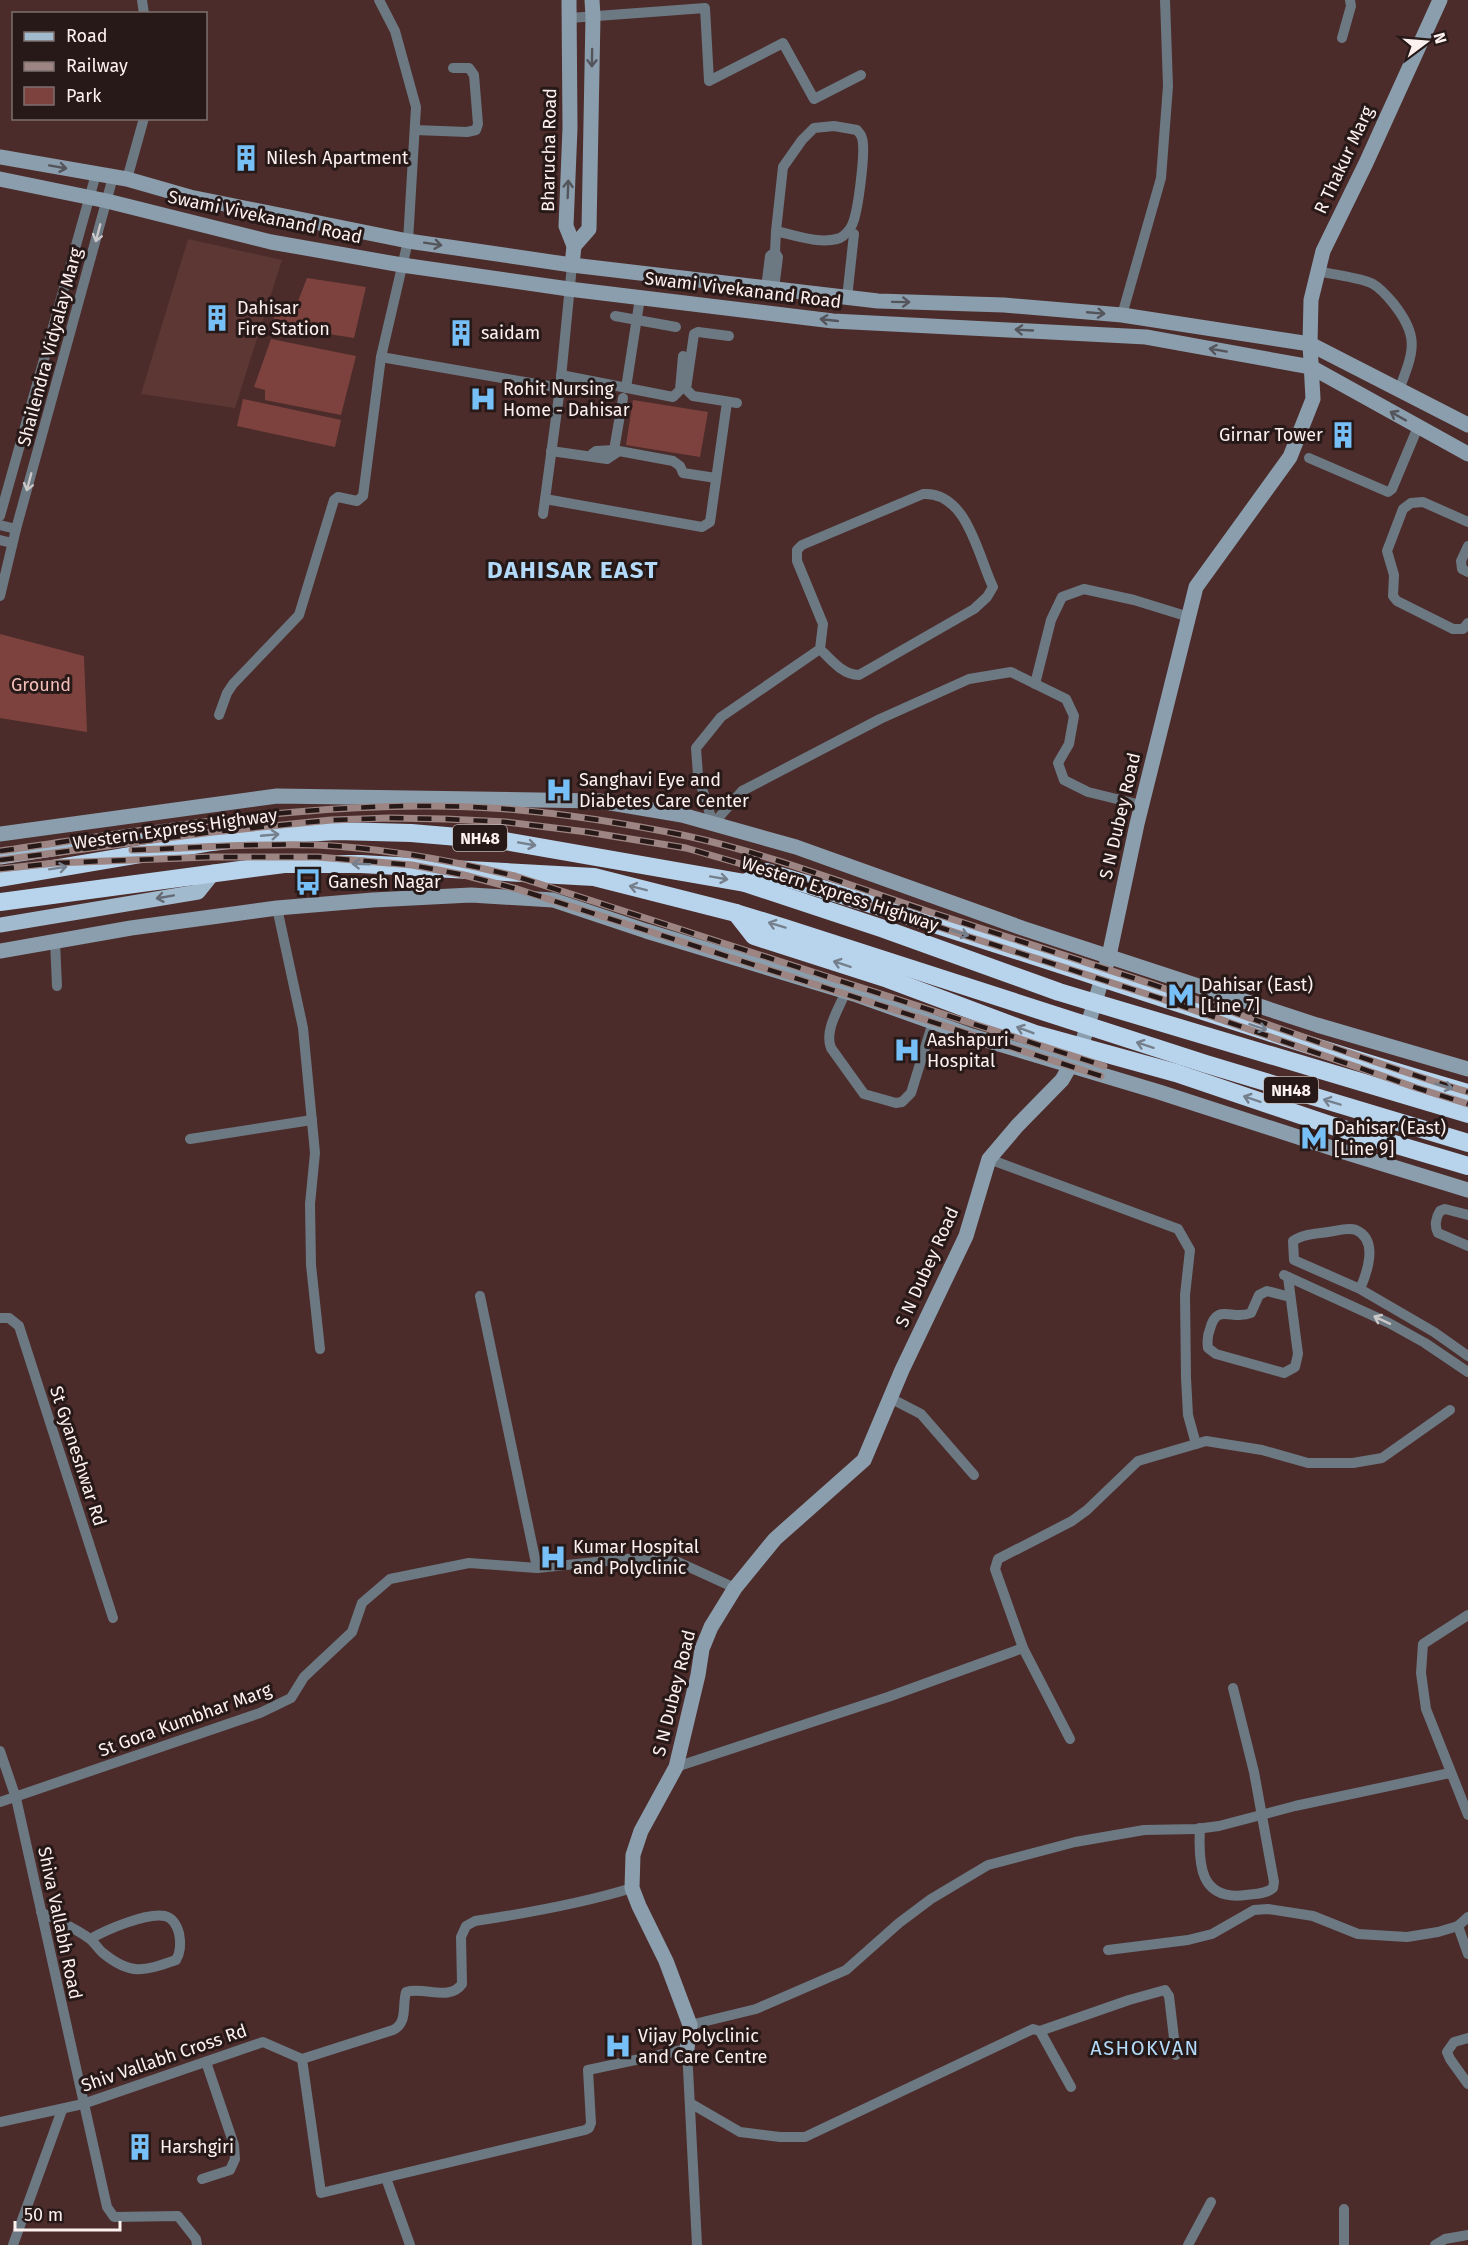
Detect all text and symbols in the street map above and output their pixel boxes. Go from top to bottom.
legend [12,12,207,120]
north arrow [1396,12,1456,72]
text: Road [66,25,108,47]
text: N [1429,30,1451,46]
one-way arrow [587,48,598,68]
text: Railway [66,55,128,77]
text: Park [66,85,102,107]
street label: Bharucha Road [537,88,561,212]
street label: R Thakur Marg [1309,102,1379,217]
building icon: Nilesh Apartment [231,143,261,173]
place label: Nilesh Apartment [266,147,409,169]
one-way arrow [47,162,67,173]
one-way arrow [562,179,573,199]
street label: Swami Vivekanand Road [166,186,364,248]
one-way arrow [92,224,103,243]
one-way arrow [423,239,443,250]
street label: Shailendra Vidyalay Marg [13,245,87,449]
street label: Swami Vivekanand Road [643,267,843,313]
one-way arrow [891,296,911,308]
place label: Dahisar Fire Station [237,297,330,340]
building icon: Dahisar Fire Station [202,303,232,333]
one-way arrow [1085,308,1105,319]
one-way arrow [820,314,840,325]
building icon: saidam [446,318,476,348]
place label: saidam [481,322,540,344]
one-way arrow [1014,325,1034,336]
one-way arrow [1208,344,1228,355]
place label: Rohit Nursing Home - Dahisar [503,378,630,421]
hospital icon: Rohit Nursing Home - Dahisar [468,384,498,414]
one-way arrow [1390,410,1407,422]
building icon: Girnar Tower [1328,420,1358,450]
place label: Girnar Tower [1219,424,1323,446]
one-way arrow [23,472,35,491]
district label: DAHISAR EAST [487,556,659,584]
park label: Ground [11,674,71,696]
street label: S N Dubey Road [1095,751,1145,881]
place label: Sanghavi Eye and Diabetes Care Center [579,769,749,812]
hospital icon: Sanghavi Eye and Diabetes Care Center [544,775,574,805]
street label: Western Express Highway [71,804,279,854]
road number: NH48 [453,825,507,851]
one-way arrow [259,829,279,840]
one-way arrow [517,839,536,850]
street label: Western Express Highway [739,852,942,936]
one-way arrow [351,859,371,870]
one-way arrow [47,862,67,873]
bus stop icon: Ganesh Nagar [293,867,323,897]
place label: Ganesh Nagar [328,871,441,893]
one-way arrow [709,873,728,884]
one-way arrow [629,882,648,894]
one-way arrow [156,892,175,903]
one-way arrow [767,919,786,930]
one-way arrow [950,928,969,939]
one-way arrow [833,958,852,969]
place label: Dahisar (East) [Line 7] [1201,974,1313,1017]
metro station icon: Dahisar (East) [Line 7] [1166,980,1196,1010]
one-way arrow [1248,1022,1267,1033]
one-way arrow [1017,1024,1035,1035]
place label: Aashapuri Hospital [927,1029,1009,1072]
hospital icon: Aashapuri Hospital [892,1035,922,1065]
one-way arrow [1136,1038,1155,1049]
road number: NH48 [1264,1077,1318,1103]
one-way arrow [1434,1081,1453,1092]
one-way arrow [1243,1092,1262,1103]
one-way arrow [1323,1096,1342,1107]
place label: Dahisar (East) [Line 9] [1334,1117,1446,1160]
metro station icon: Dahisar (East) [Line 9] [1299,1123,1329,1153]
street label: S N Dubey Road [891,1203,963,1331]
one-way arrow [1374,1313,1392,1325]
street label: St Gyaneshwar Rd [45,1383,111,1529]
place label: Kumar Hospital and Polyclinic [573,1536,699,1579]
hospital icon: Kumar Hospital and Polyclinic [538,1542,568,1572]
street label: S N Dubey Road [648,1628,700,1758]
street label: St Gora Kumbhar Marg [95,1678,275,1762]
street label: Shiva Vallabh Road [33,1845,87,2001]
street label: Shiv Vallabh Cross Rd [78,2019,250,2097]
place label: Vijay Polyclinic and Care Centre [638,2025,767,2068]
hospital icon: Vijay Polyclinic and Care Centre [603,2031,633,2061]
district label: ASHOKVAN [1090,2036,1200,2060]
building icon: Harshgiri [125,2132,155,2162]
place label: Harshgiri [160,2136,234,2158]
scale bar [15,2194,120,2232]
text: 50 m [24,2204,63,2226]

